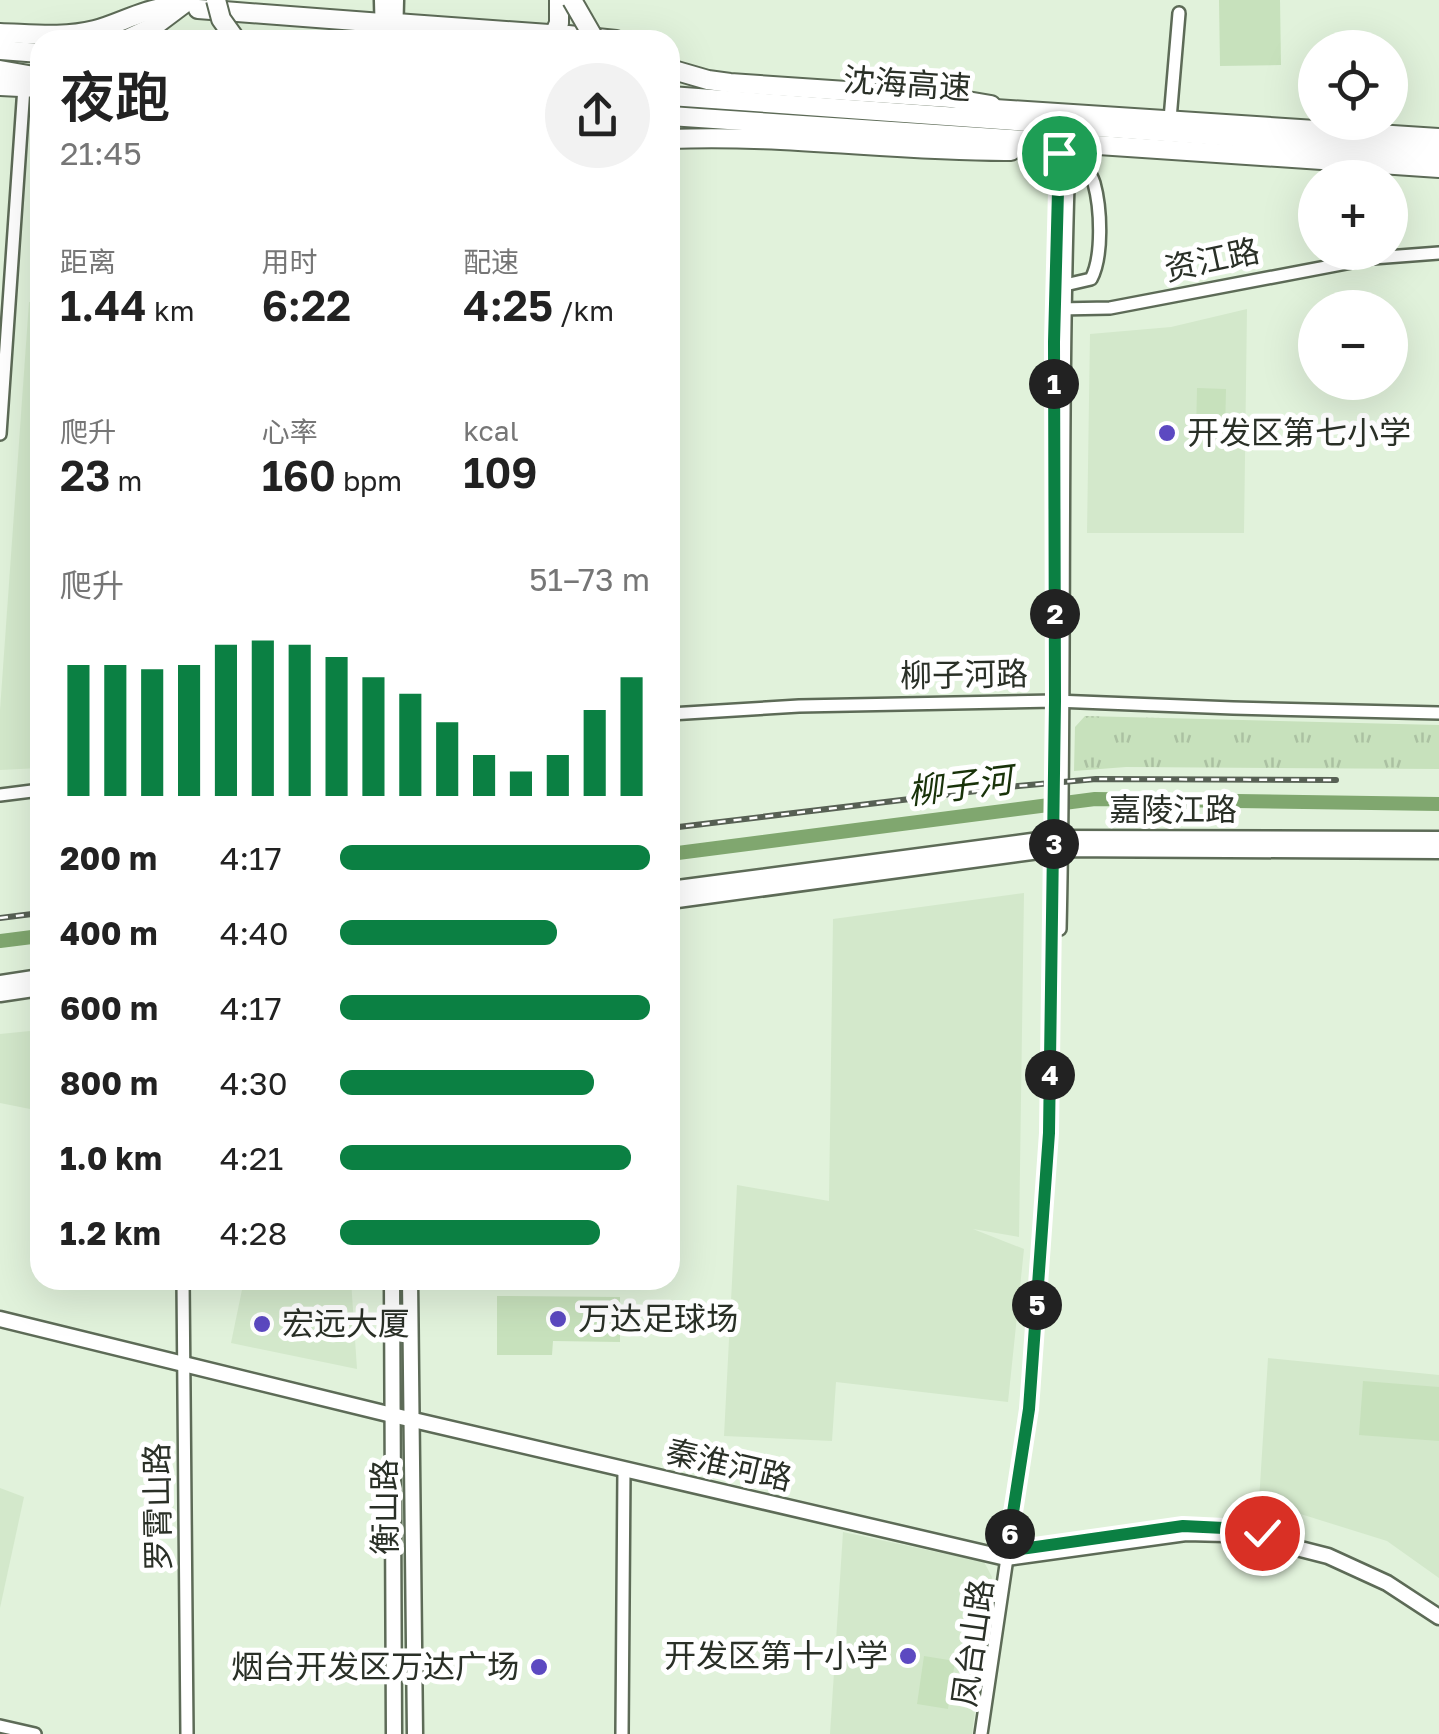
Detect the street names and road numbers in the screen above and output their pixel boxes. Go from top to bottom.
street label: 沈海高速 [842,60,972,106]
street label: 资江路 [1161,230,1263,288]
street label: 柳子河路 [900,654,1028,694]
street label: 嘉陵江路 [1109,790,1237,828]
street label: 秦淮河路 [663,1431,796,1497]
street label: 罗霄山路 [137,1443,177,1571]
street label: 衡山路 [365,1459,403,1555]
street label: 凤台山路 [944,1577,1000,1709]

